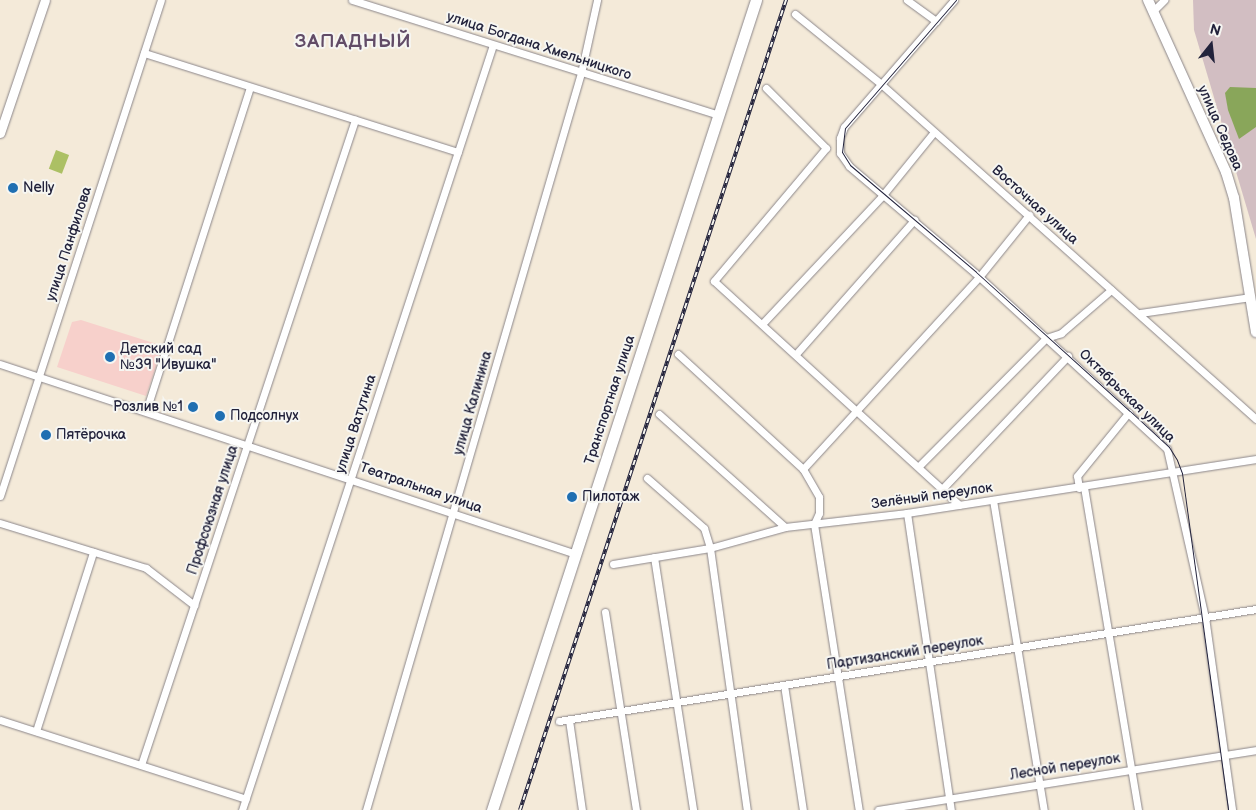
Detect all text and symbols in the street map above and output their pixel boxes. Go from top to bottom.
street label: улица Богдана Хмельницкого [445,8,633,84]
north arrow [1186,20,1236,70]
text: N [1208,20,1223,40]
district label: ЗАПАДНЫЙ [294,31,412,53]
street label: улица Седова [1194,83,1246,173]
street label: Восточная улица [988,162,1082,248]
place label: Nelly [23,180,54,196]
marker: Nelly [7,182,19,194]
street label: улица Панфилова [43,185,95,303]
street label: Транспортная улица [581,333,639,467]
place label: Детский сад №39 "Ивушка" [120,341,216,374]
street label: Октябрьская улица [1076,346,1178,446]
street label: улица Калинина [450,349,496,457]
marker: Детский сад №39 "Ивушка" [104,351,116,363]
street label: улица Ватутина [332,372,380,476]
place label: Розлив №1 [113,399,183,415]
marker: Розлив №1 [187,401,199,413]
place label: Подсолнух [230,408,299,424]
marker: Подсолнух [214,410,226,422]
place label: Пятёрочка [56,427,126,443]
marker: Пятёрочка [40,429,52,441]
street label: Профсоюзная улица [184,443,242,577]
street label: Театральная улица [358,459,484,517]
street label: Зелёный переулок [870,479,994,513]
place label: Пилотаж [582,489,640,505]
marker: Пилотаж [566,491,578,503]
street label: Партизанский переулок [826,632,984,674]
street label: Лесной переулок [1009,750,1121,784]

